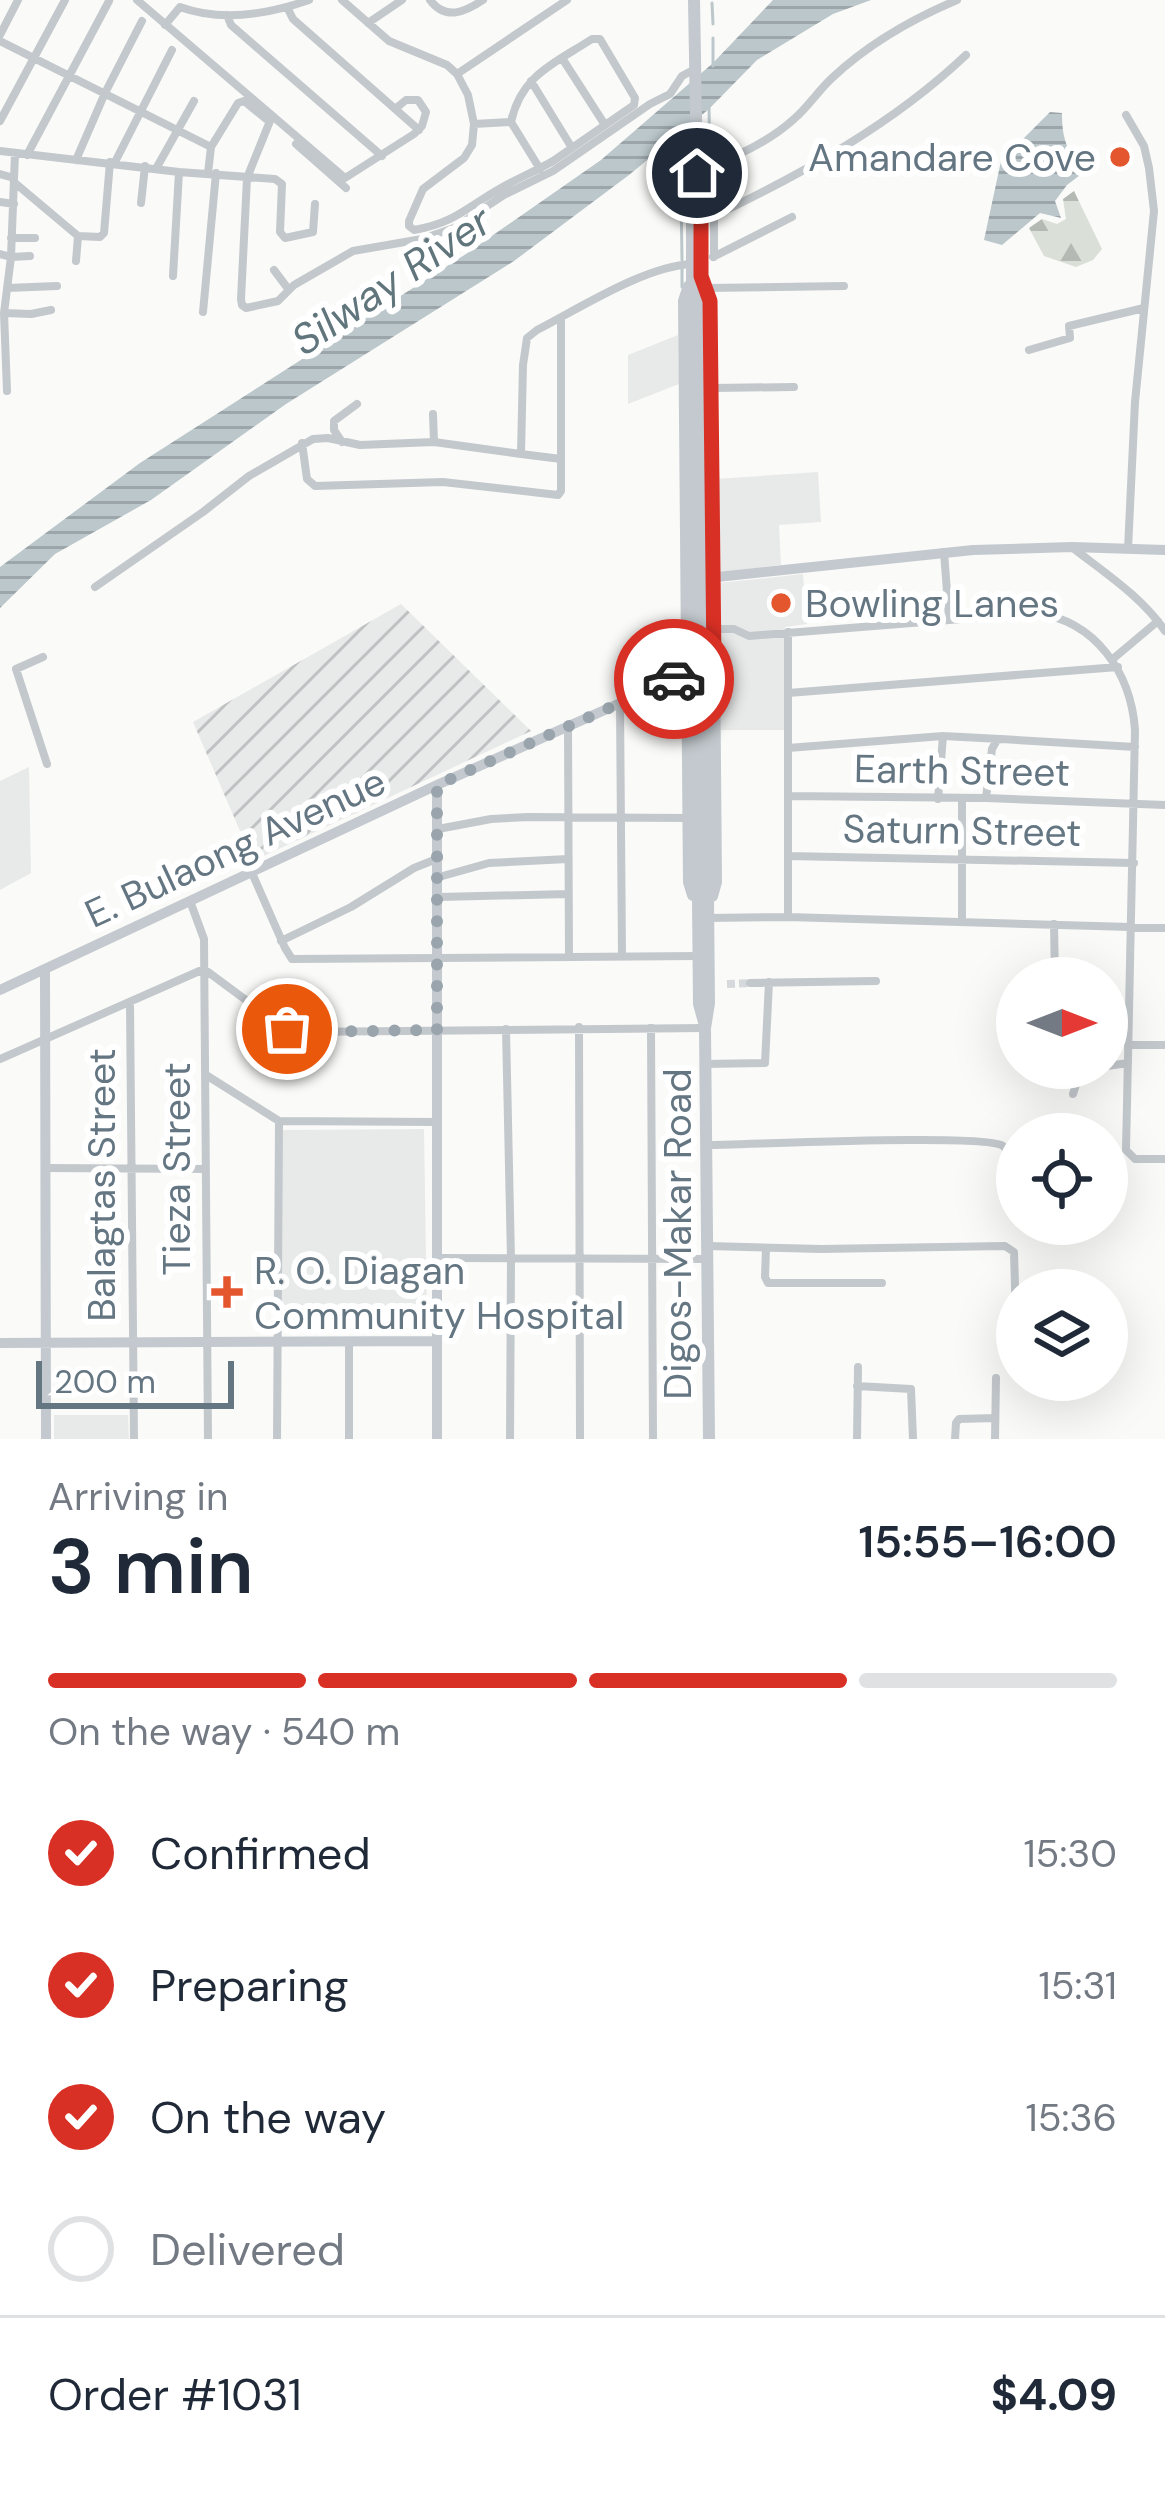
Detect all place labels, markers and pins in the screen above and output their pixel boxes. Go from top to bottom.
pin [646,122,748,224]
place label: Amandare Cove [808,132,1096,183]
marker: Amandare Cove [1107,144,1133,170]
place label: Bowling Lanes [805,578,1059,629]
marker: Bowling Lanes [768,590,794,616]
pin [236,978,338,1080]
place label: R. O. Diagan Community Hospital [254,1245,624,1341]
marker: R. O. Diagan Community Hospital [211,1276,243,1308]

